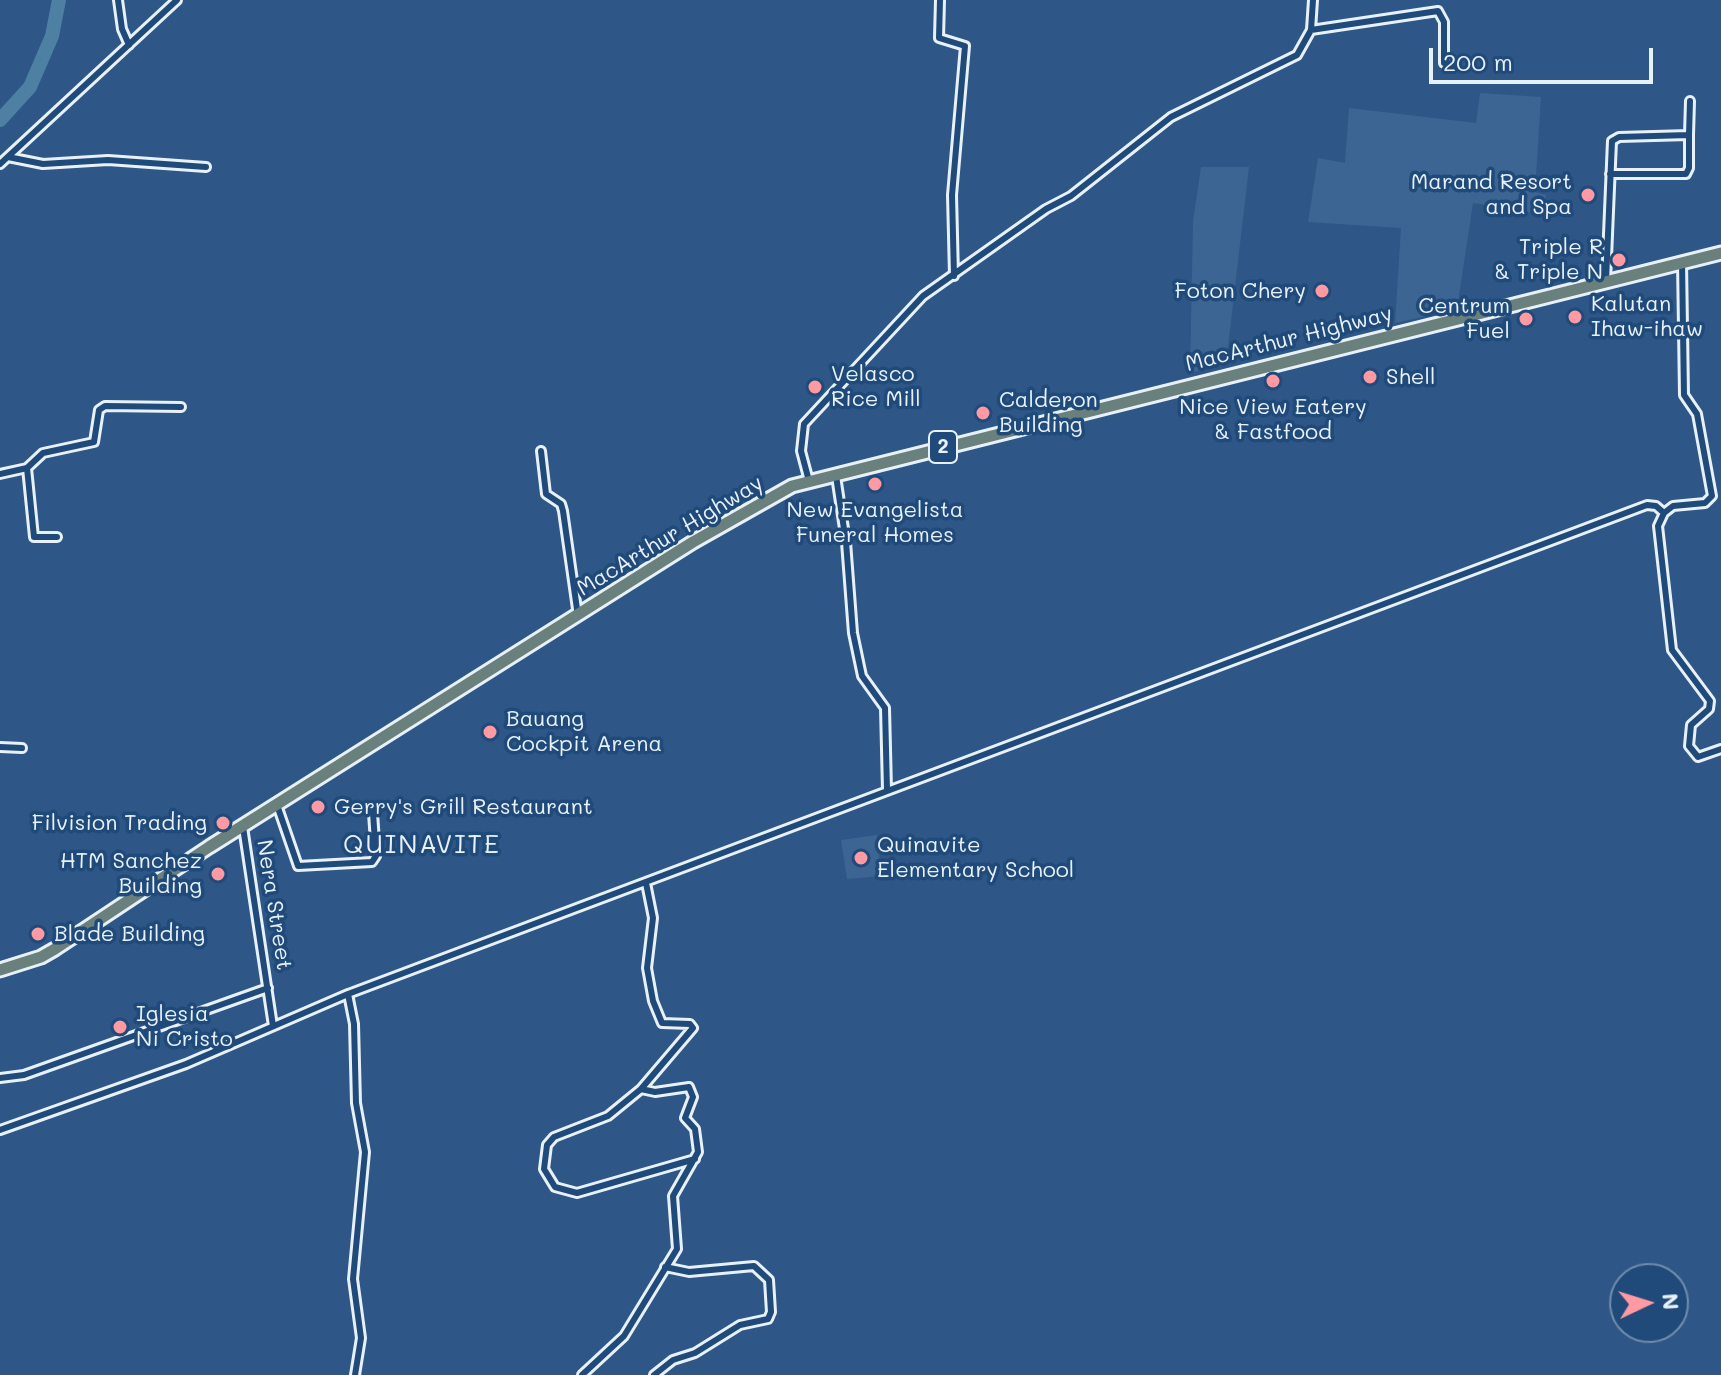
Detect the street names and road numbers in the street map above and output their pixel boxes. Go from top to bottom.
street label: MacArthur Highway [1183,300,1395,378]
road number: 2 [929,431,957,463]
street label: MacArthur Highway [572,470,768,602]
street label: Nera Street [251,838,297,972]

